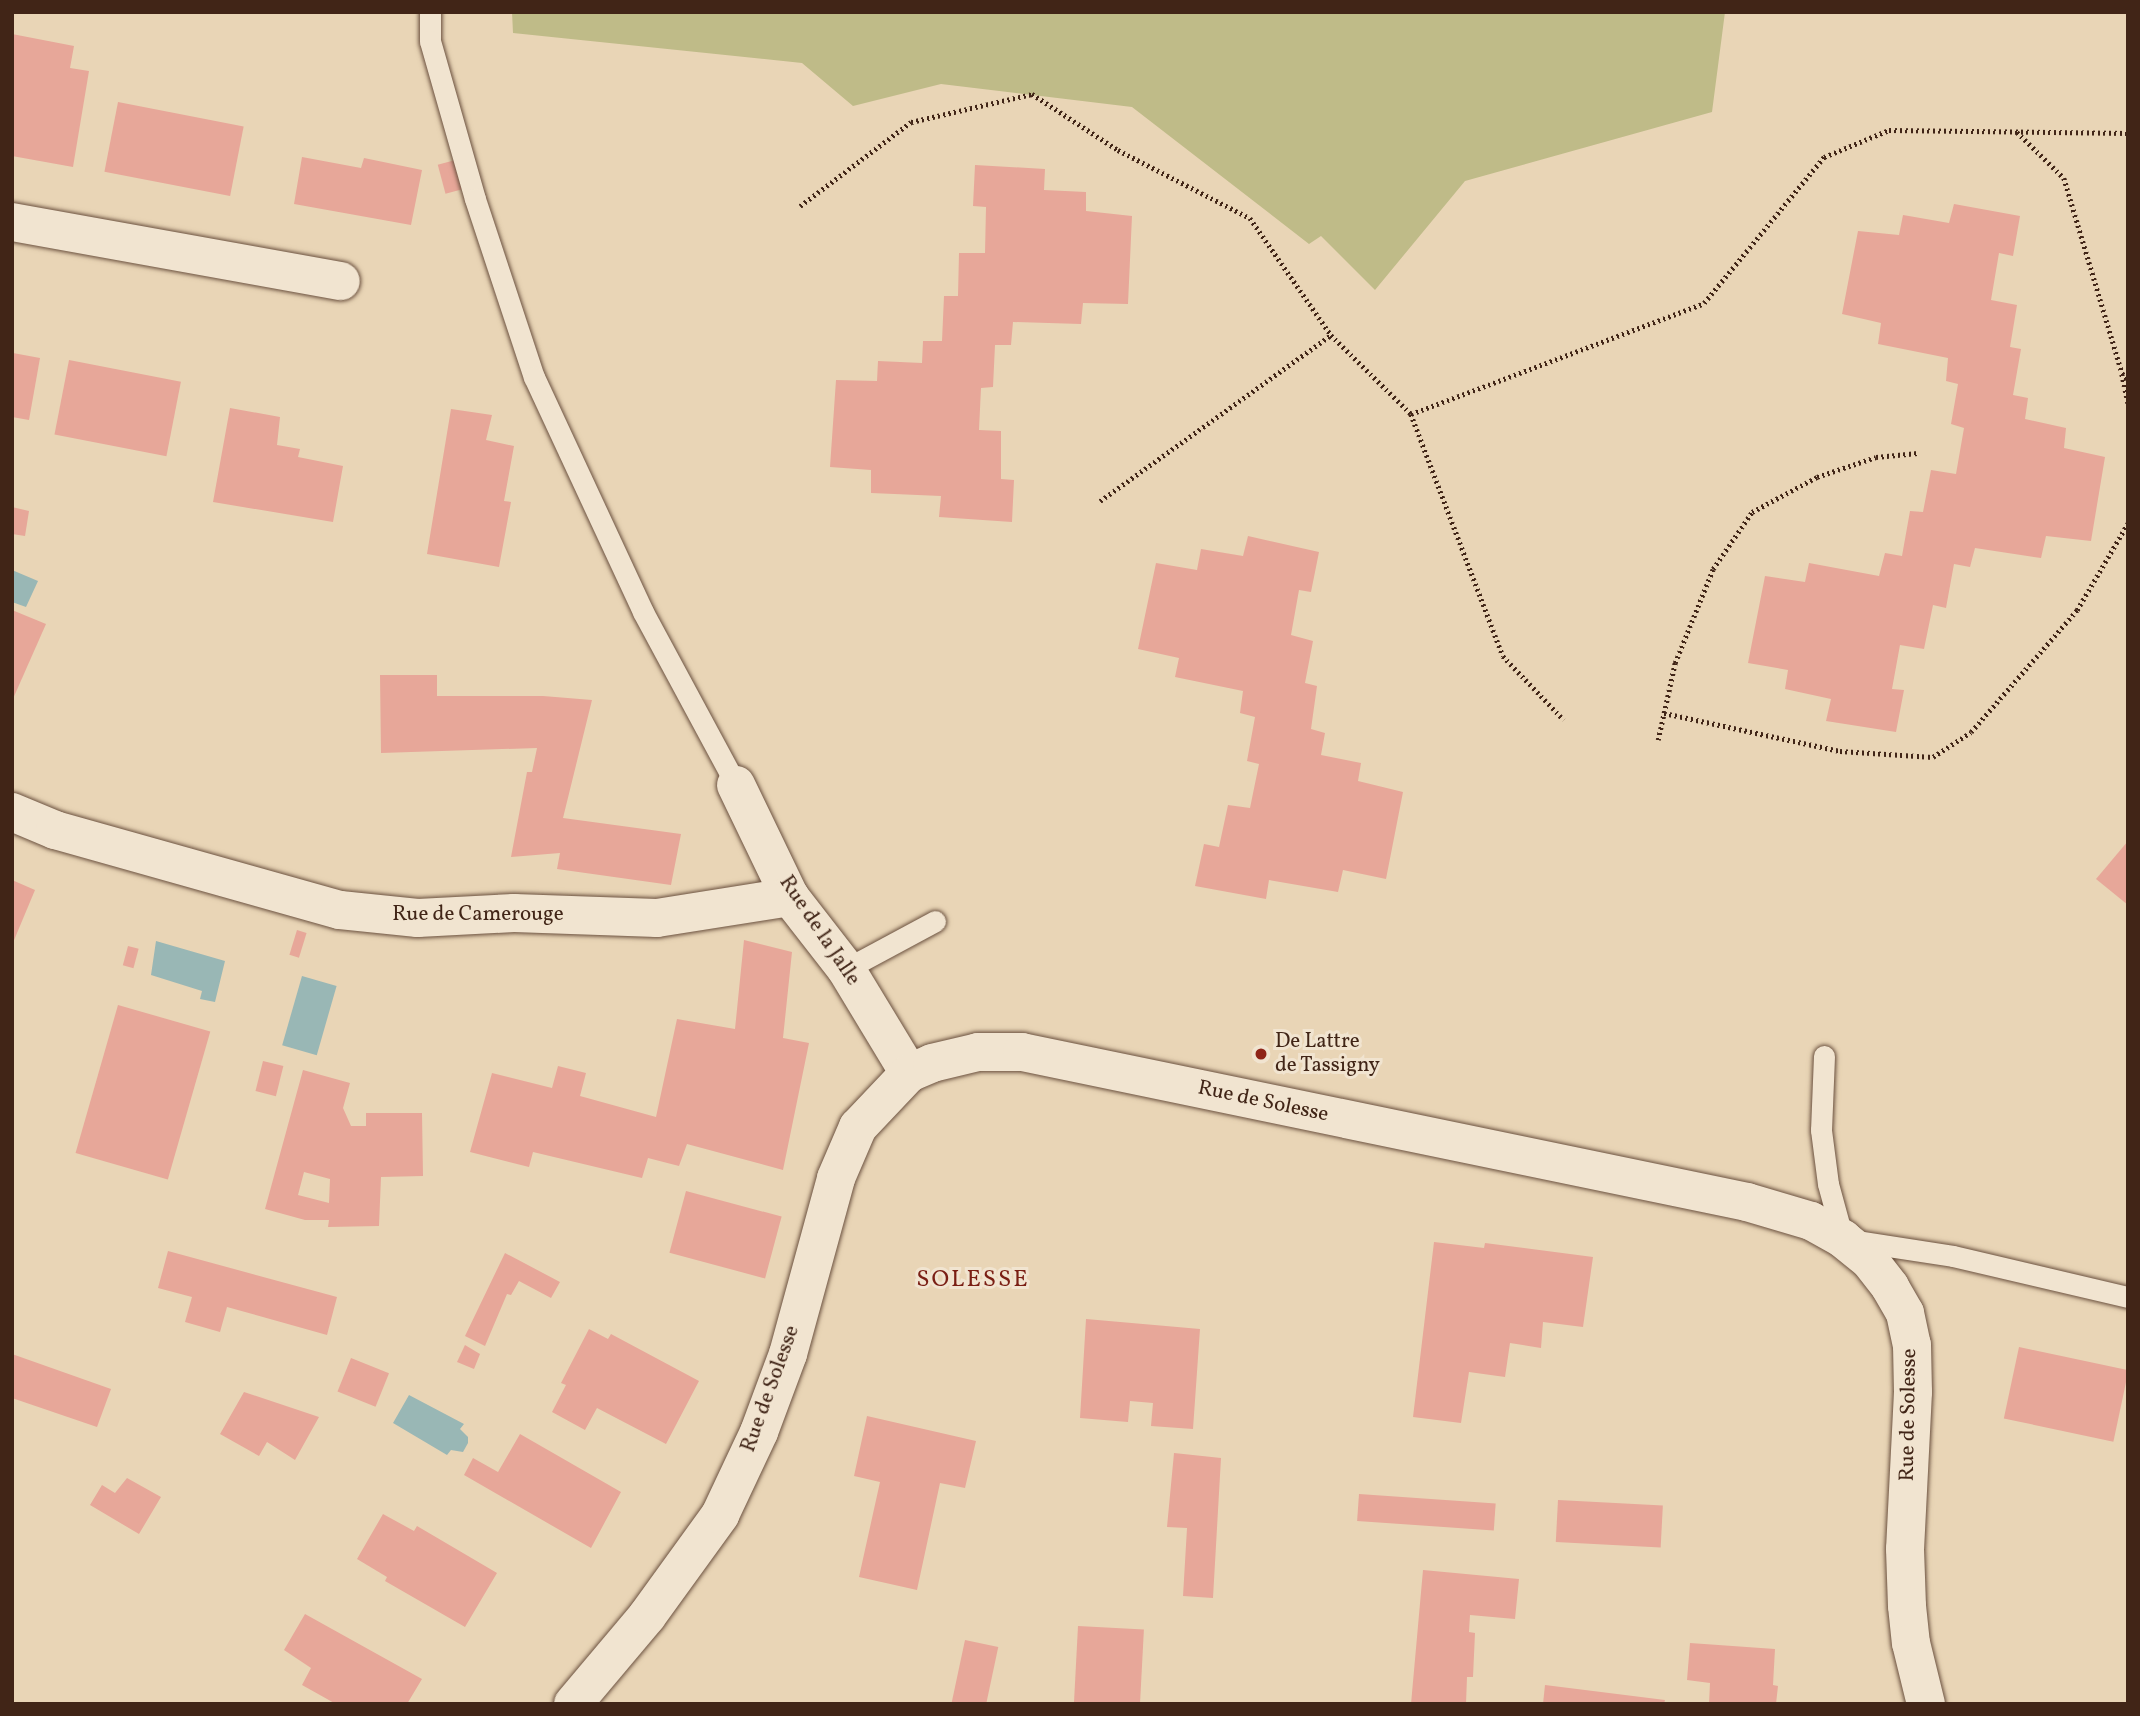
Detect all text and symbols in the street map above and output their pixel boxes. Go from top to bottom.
street label: Rue de la Jalle [773,871,865,991]
street label: Rue de Camerouge [392,902,564,928]
place label: De Lattre de Tassigny [1275,1029,1381,1079]
marker: De Lattre de Tassigny [1253,1046,1269,1062]
street label: Rue de Solesse [1195,1076,1331,1128]
district label: SOLESSE [917,1267,1029,1295]
street label: Rue de Solesse [736,1322,806,1456]
street label: Rue de Solesse [1895,1348,1923,1482]

